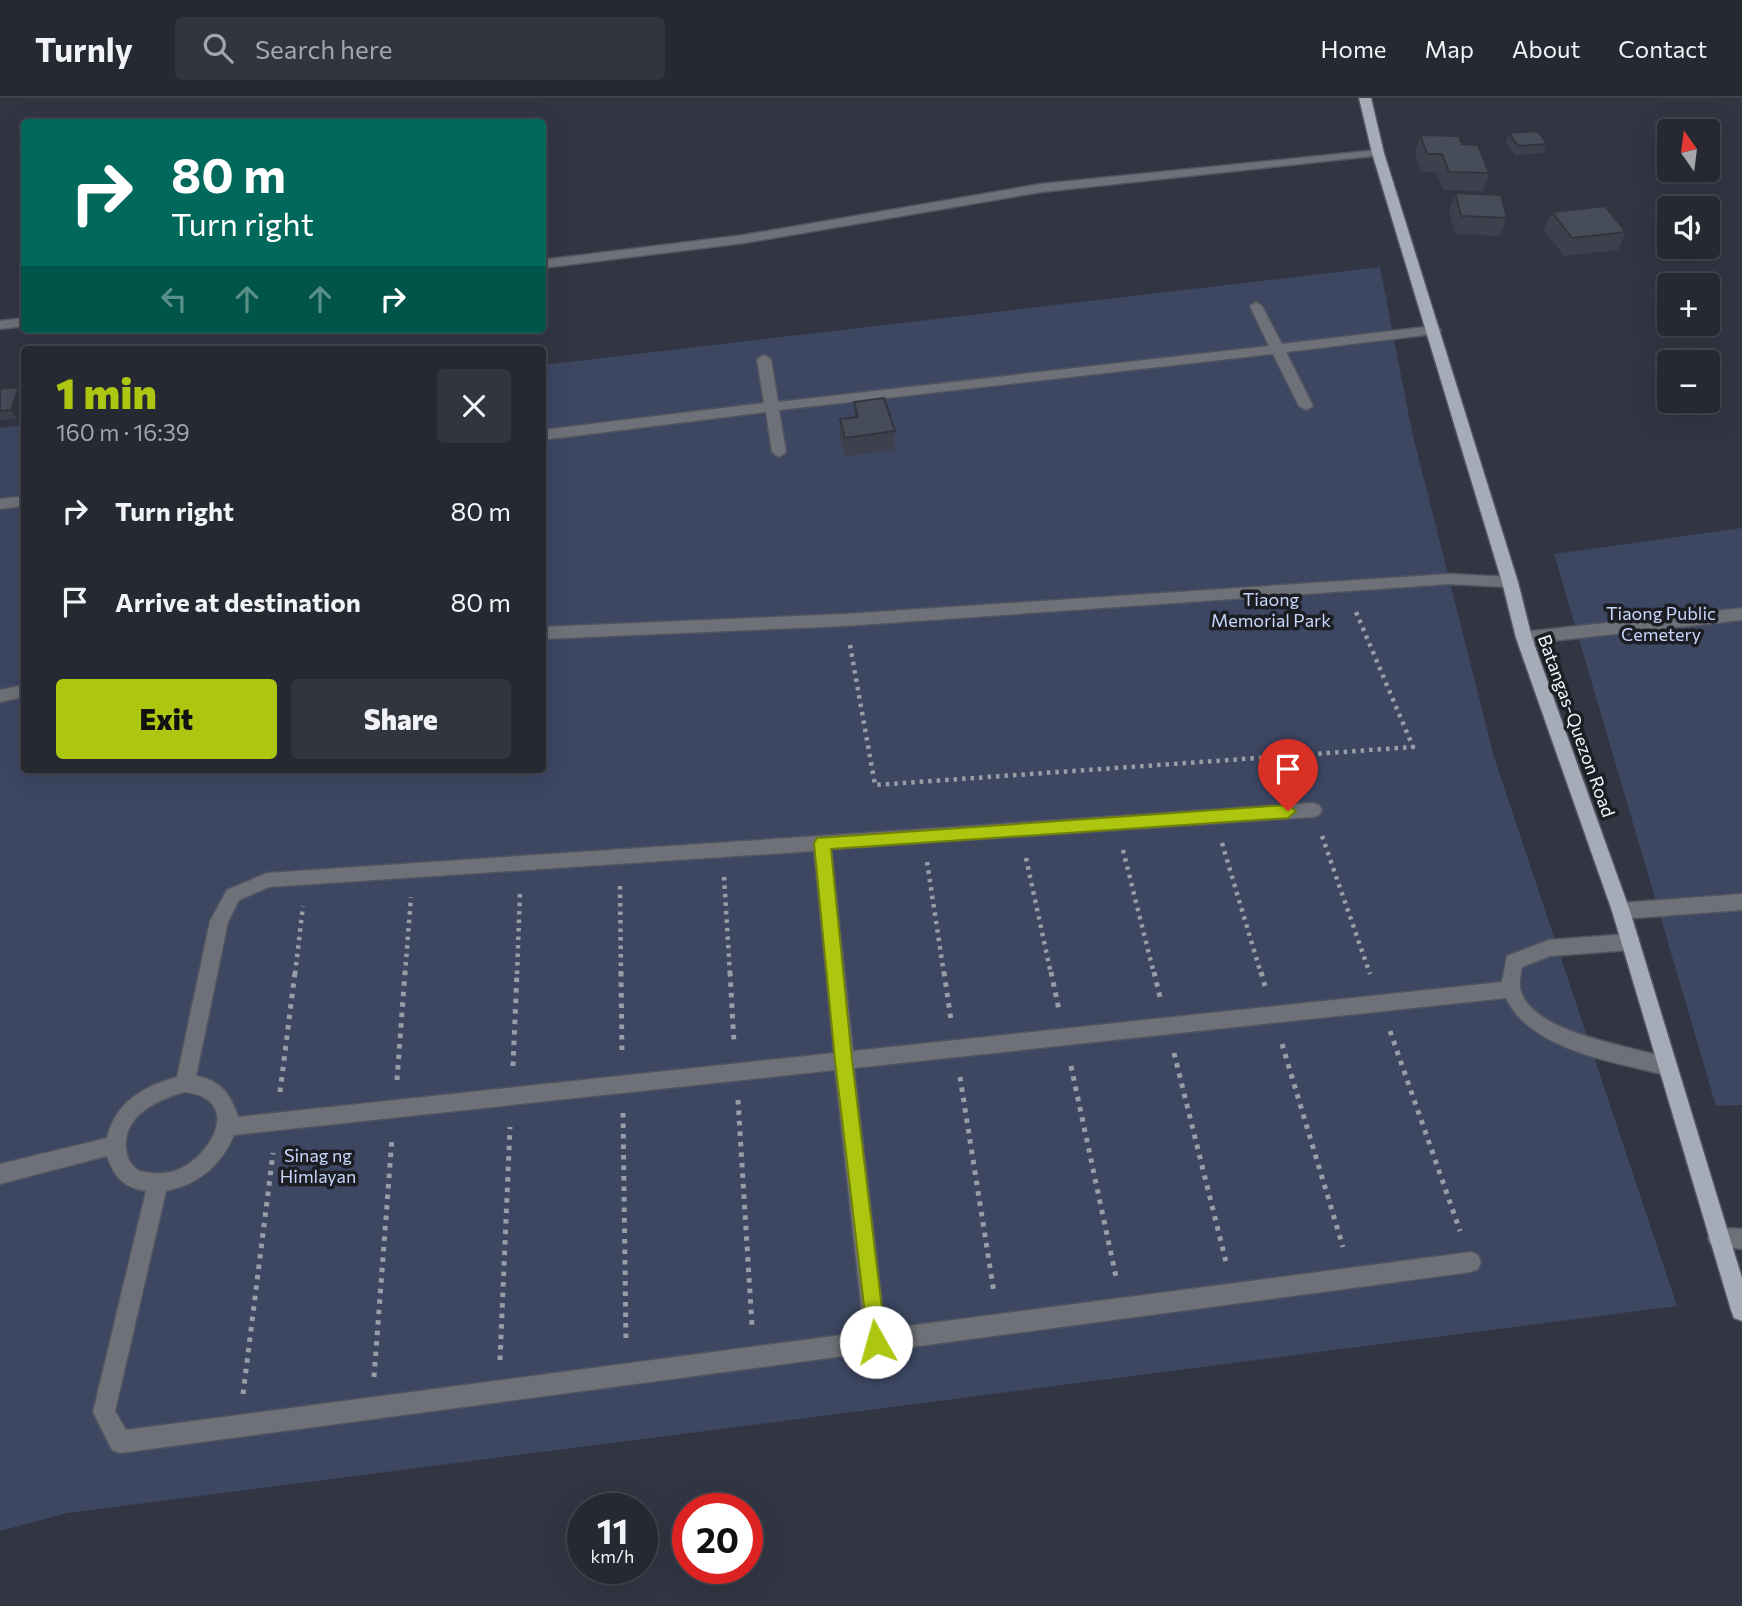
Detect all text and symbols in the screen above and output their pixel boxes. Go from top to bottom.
search box [175,17,665,80]
text: Turnly [35,28,133,69]
icon: search [199,29,237,67]
text: Search here [255,33,392,64]
text: Home [1321,34,1387,63]
text: Map [1425,34,1474,63]
text: About [1512,34,1580,63]
text: Contact [1618,34,1707,63]
north arrow [1657,119,1720,182]
map controls [1657,119,1720,413]
text: 80 m [171,143,286,203]
icon: right [56,147,147,238]
button: sound [1657,196,1720,259]
text: Turn right [171,203,314,243]
button: + [1657,273,1720,336]
icon: left [155,280,193,318]
icon: ahead [228,280,266,318]
icon: ahead [301,280,339,318]
icon: right [374,280,412,318]
button: − [1657,350,1720,413]
text: 1 min [56,366,157,418]
button: close [437,369,511,443]
text: 160 m · 16:39 [56,418,190,446]
icon: right [56,492,94,530]
text: Turn right [115,495,234,526]
text: 80 m [451,495,511,526]
icon: arrive [56,583,94,621]
text: Arrive at destination [115,586,361,617]
text: 80 m [451,586,511,617]
park label: Tiaong Memorial Park [1211,588,1331,631]
park label: Tiaong Public Cemetery [1606,602,1716,645]
street label: Batangas-Quezon Road [1534,631,1620,820]
button: Exit [56,679,277,759]
button: Share [291,679,511,759]
pin [1258,739,1318,811]
icon: arrive [1269,750,1307,788]
park label: Sinag ng Himlayan [280,1144,356,1187]
position arrow [839,1305,913,1379]
speed limit sign: 20 [672,1493,763,1584]
text: 11 [597,1508,628,1551]
text: km/h [591,1545,634,1567]

